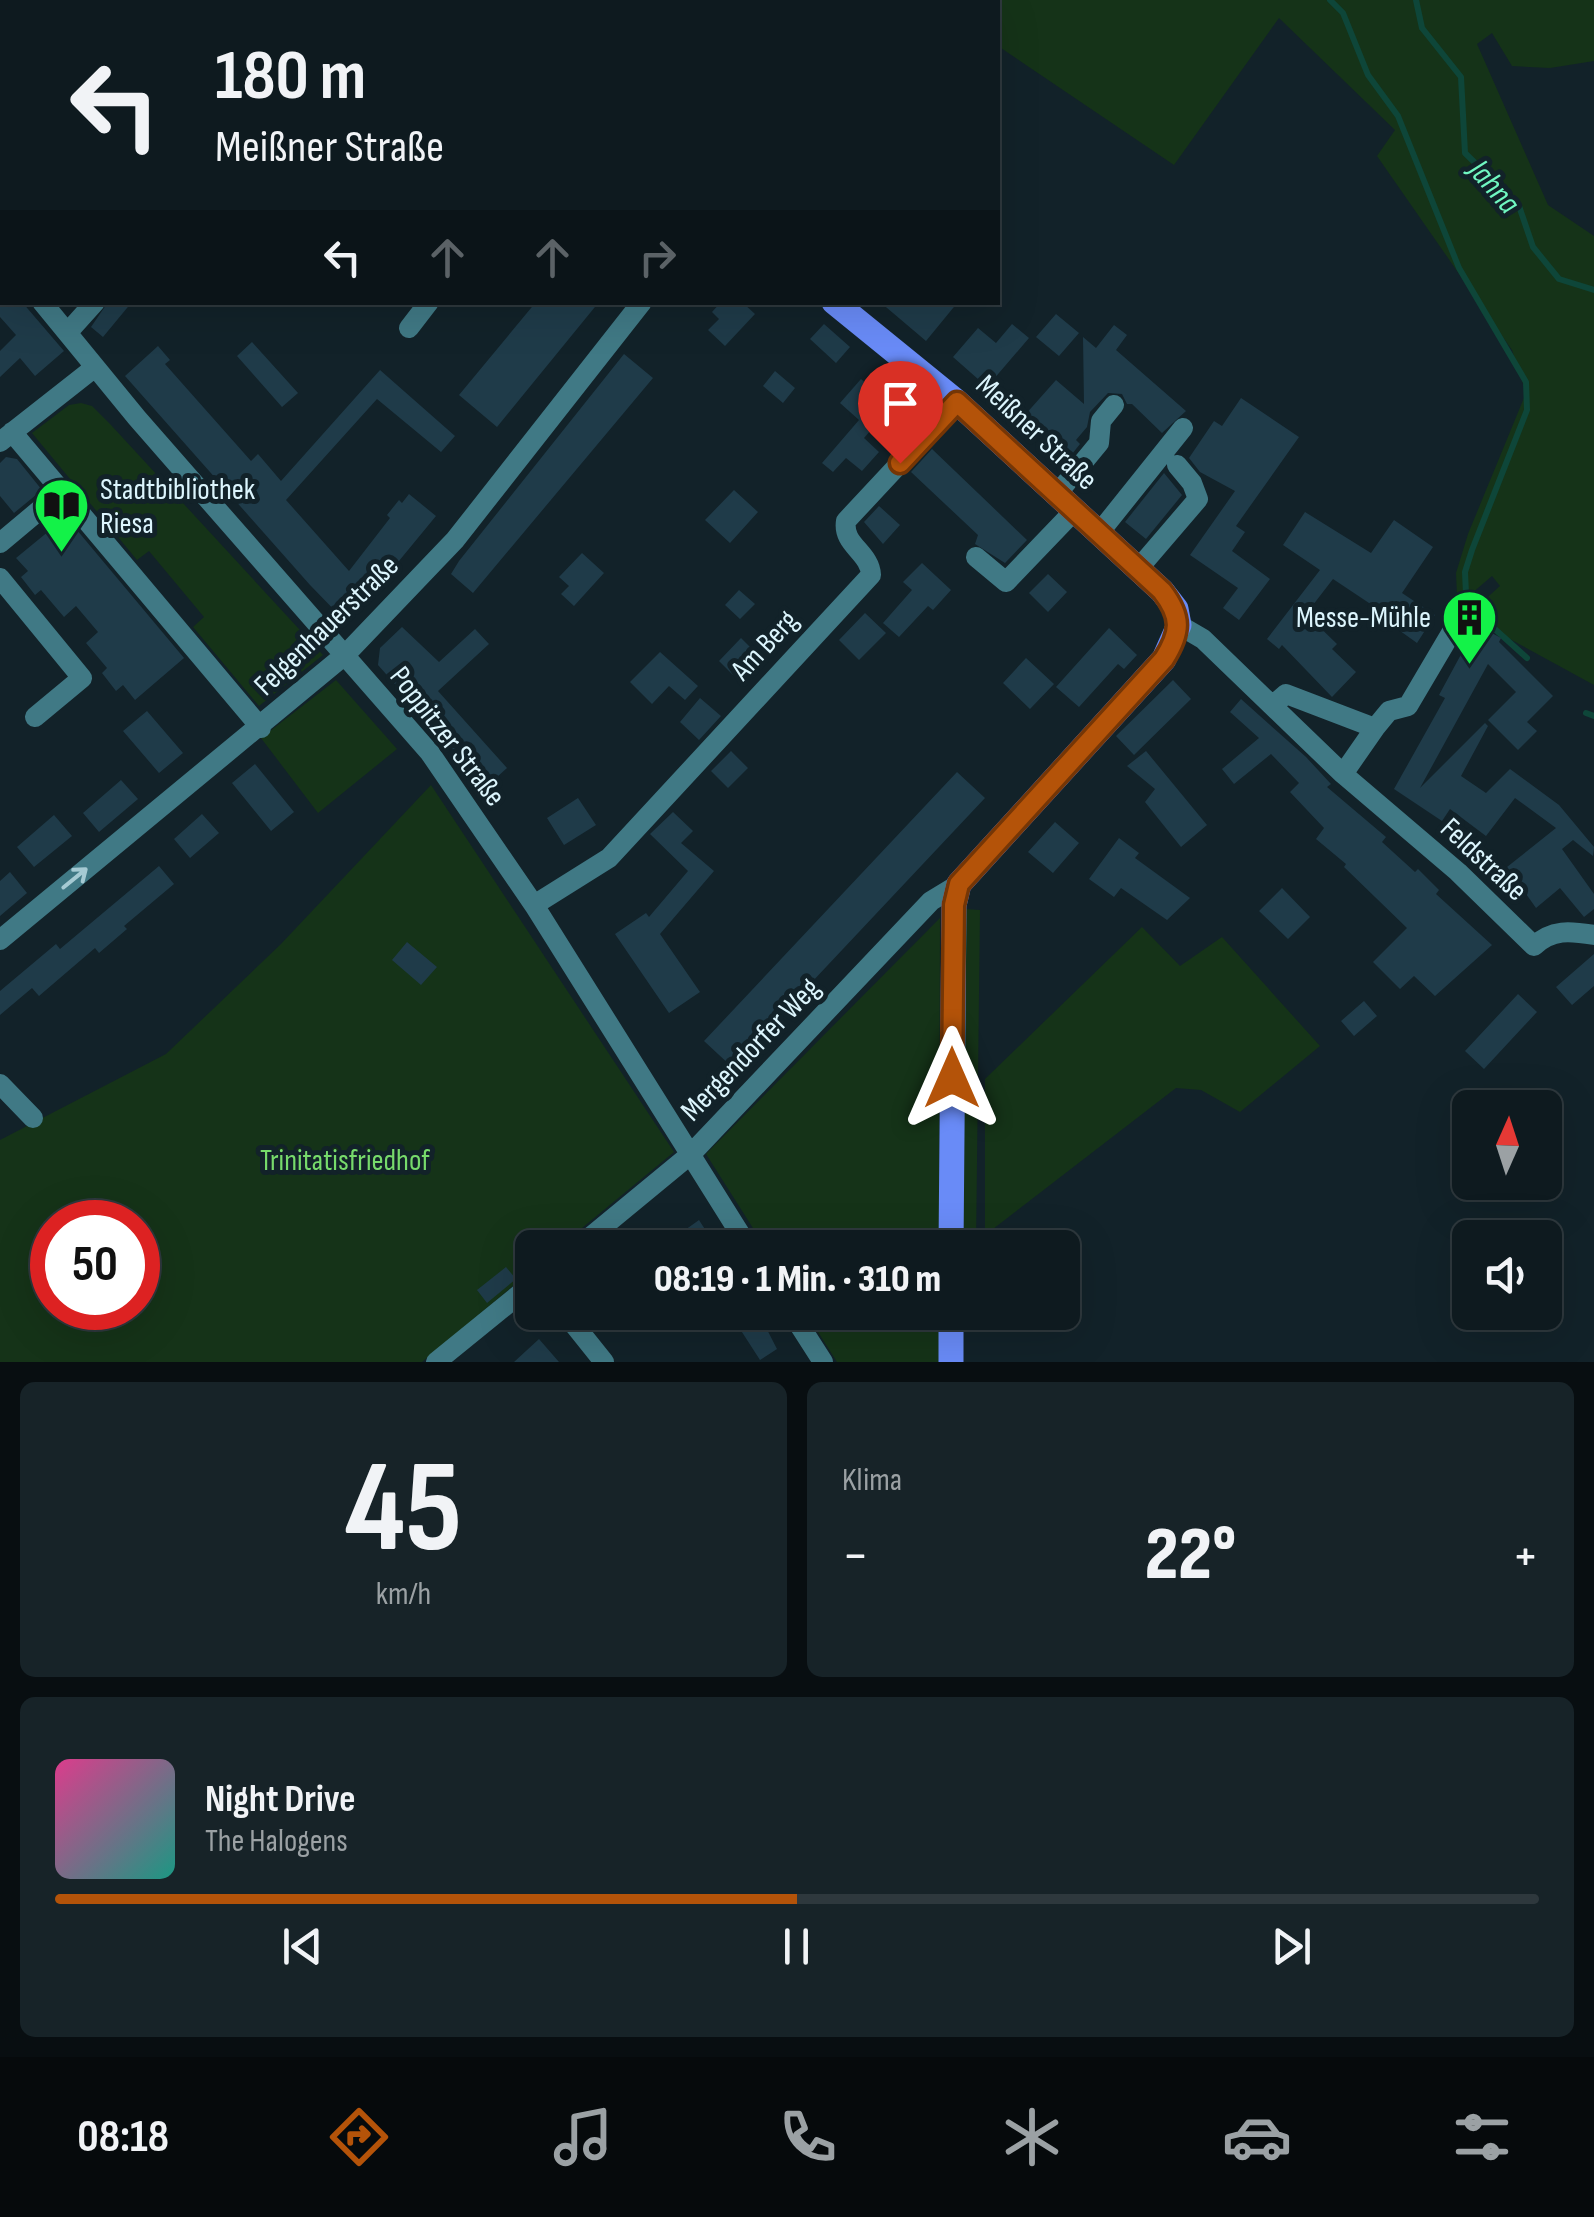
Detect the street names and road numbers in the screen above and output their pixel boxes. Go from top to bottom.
street label: Meißner Straße [968,368,1104,498]
street label: Felgenhauerstraße [247,548,406,704]
street label: Am Berg [723,603,806,689]
street label: Poppitzer Straße [382,660,513,814]
street label: Feldstraße [1433,811,1534,909]
street label: Mergendorfer Weg [674,971,828,1129]

